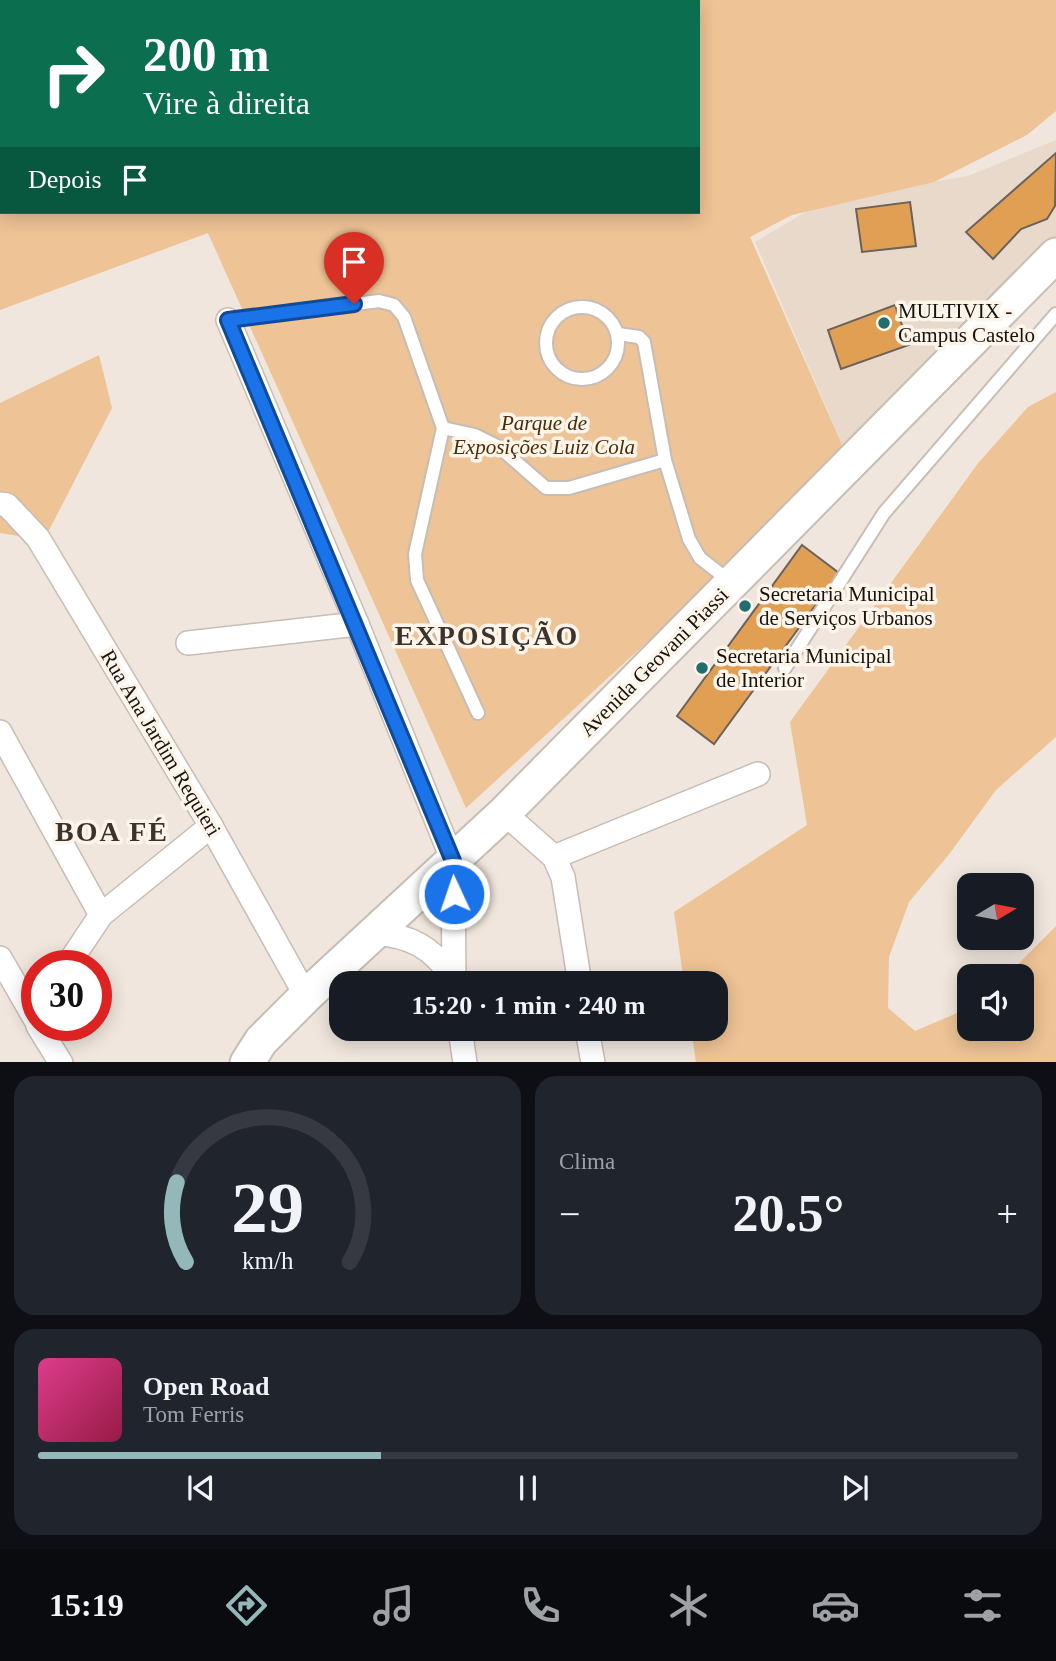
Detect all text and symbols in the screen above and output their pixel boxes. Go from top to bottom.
text: 200 m [143,27,270,82]
icon: right [28,28,119,119]
text: Vire à direita [143,85,310,121]
icon: arrive [116,161,154,199]
text: Depois [28,165,102,194]
pin [324,232,384,304]
icon: arrive [335,243,373,281]
place label: MULTIVIX - Campus Castelo [898,299,1035,347]
marker: MULTIVIX - Campus Castelo [876,315,892,331]
park label: Parque de Exposições Luiz Cola [452,411,635,459]
place label: Secretaria Municipal de Serviços Urbanos [759,582,935,630]
street label: Avenida Geovani Piassi [575,583,733,741]
marker: Secretaria Municipal de Serviços Urbanos [737,598,753,614]
district label: EXPOSIÇÃO [395,620,579,651]
place label: Secretaria Municipal de Interior [716,644,892,692]
street label: Rua Ana Jardim Requieri [96,646,226,841]
marker: Secretaria Municipal de Interior [694,660,710,676]
district label: BOA FÉ [55,816,169,847]
position arrow [417,857,491,931]
north arrow [957,873,1034,950]
map controls [957,873,1034,1041]
speed limit sign: 30 [21,950,112,1041]
button: sound [957,964,1034,1041]
text: 15:20 · 1 min · 240 m [412,991,646,1020]
text: Clima [559,1149,615,1174]
text: 29 [231,1167,304,1248]
text: 20.5° [733,1185,844,1242]
text: − [559,1193,580,1235]
text: + [997,1193,1018,1235]
text: km/h [242,1246,294,1273]
text: Open Road [143,1372,269,1401]
text: Tom Ferris [143,1402,244,1427]
icon: previous [182,1469,220,1507]
icon: pause [509,1469,547,1507]
icon: next [836,1469,874,1507]
icon: directions [222,1581,271,1630]
icon: music [369,1581,418,1630]
icon: phone [516,1581,565,1630]
icon: climate [664,1581,713,1630]
icon: car [811,1581,860,1630]
icon: filters [958,1581,1007,1630]
text: 15:19 [49,1587,124,1623]

